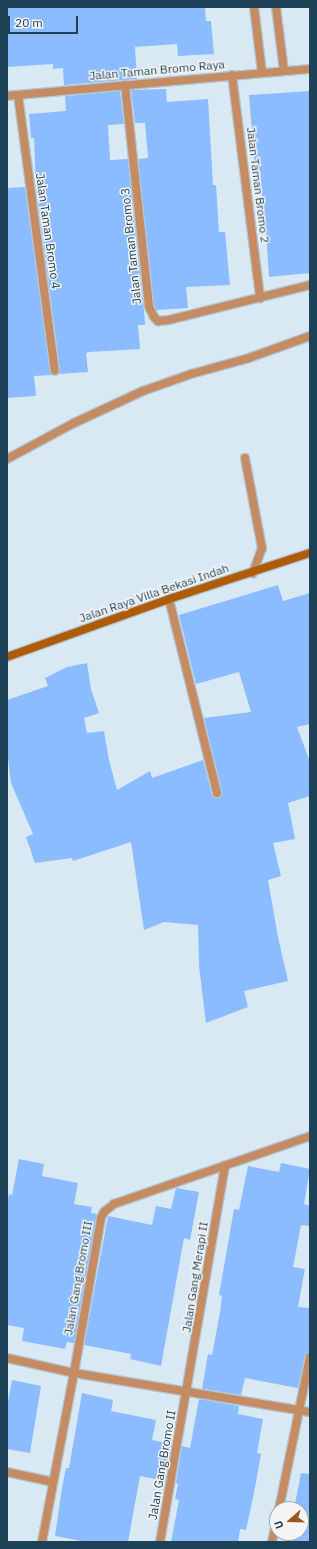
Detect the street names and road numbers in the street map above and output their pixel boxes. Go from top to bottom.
street label: Jalan Taman Bromo Raya [89,57,225,83]
street label: Jalan Taman Bromo 2 [244,126,272,244]
street label: Jalan Taman Bromo 4 [33,172,63,290]
street label: Jalan Taman Bromo 3 [118,187,144,305]
street label: Jalan Raya Villa Bekasi Indah [77,561,231,625]
street label: Jalan Gang Bromo III [61,1220,95,1336]
street label: Jalan Gang Merapi II [179,1221,211,1333]
street label: Jalan Gang Bromo II [145,1409,179,1521]

